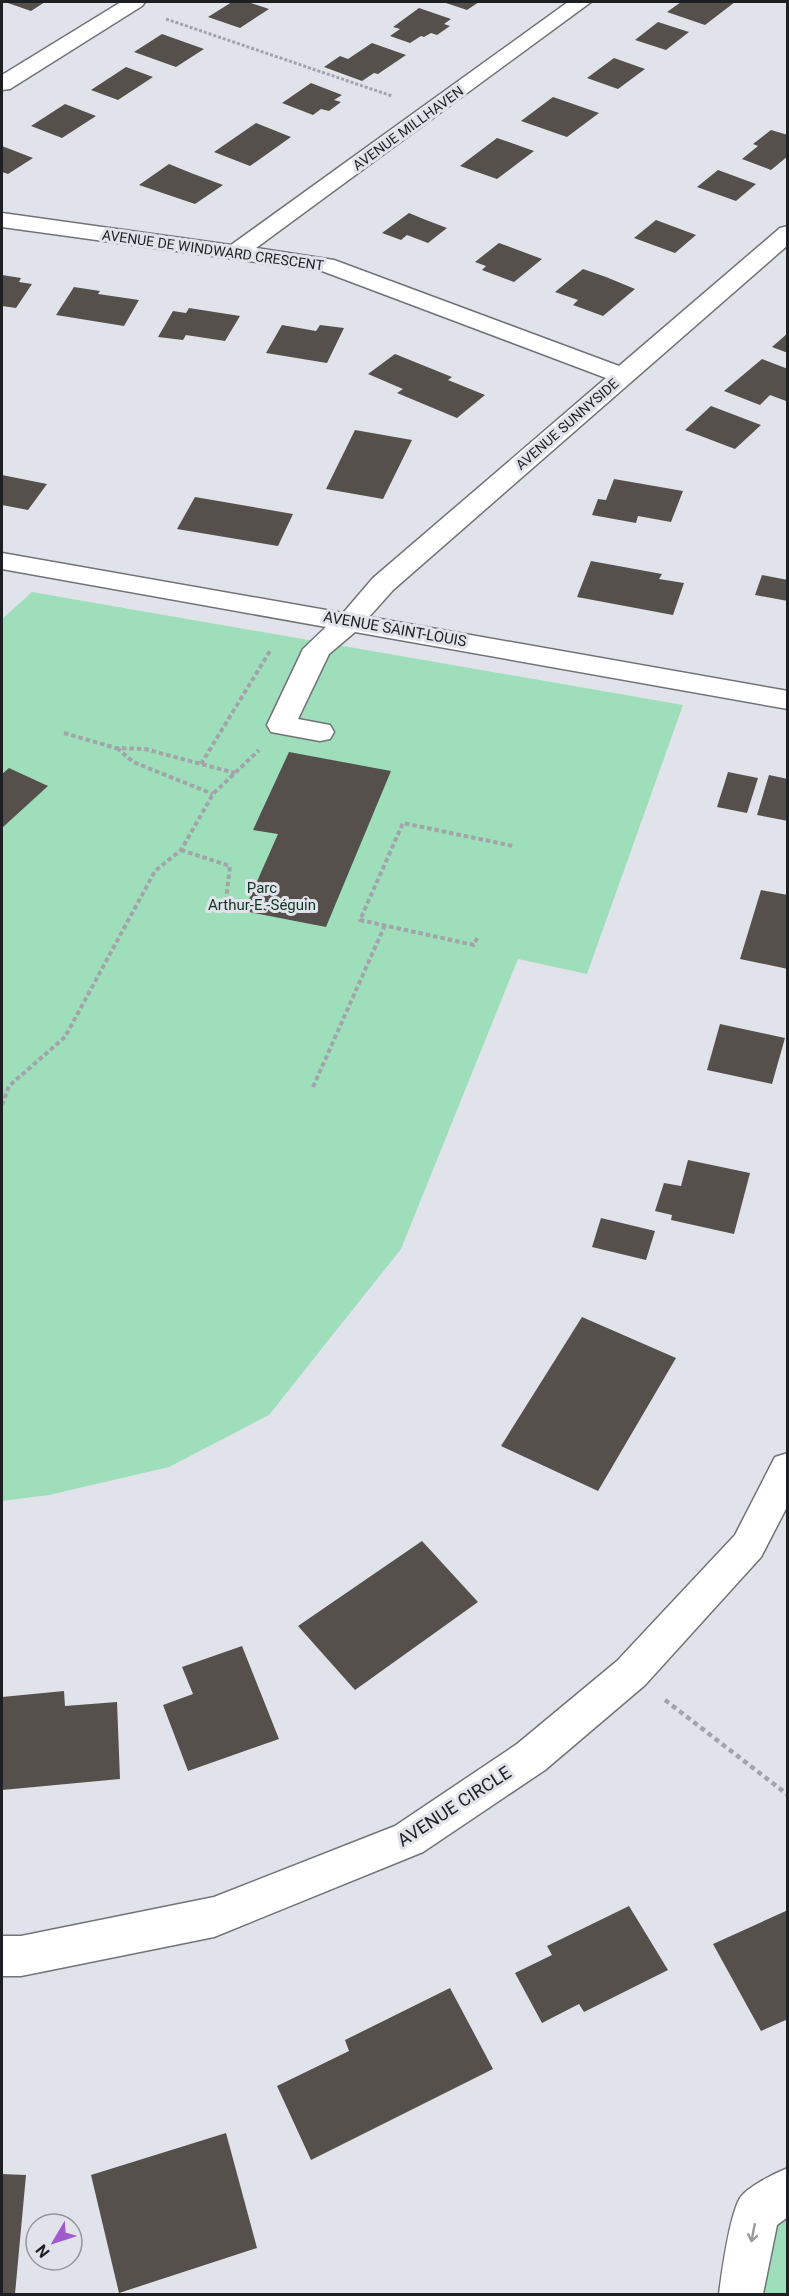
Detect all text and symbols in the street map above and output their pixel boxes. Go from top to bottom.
street label: AVENUE MILLHAVEN [350,83,466,173]
street label: AVENUE DE WINDWARD CRESCENT [101,227,326,274]
street label: AVENUE SUNNYSIDE [512,375,622,473]
street label: AVENUE SAINT-LOUIS [322,608,468,650]
park label: Parc Arthur-E.-Séguin [208,879,316,914]
street label: AVENUE CIRCLE [393,1761,515,1851]
north arrow [24,2212,84,2272]
one-way arrow [747,2223,758,2242]
text: N [32,2241,54,2261]

